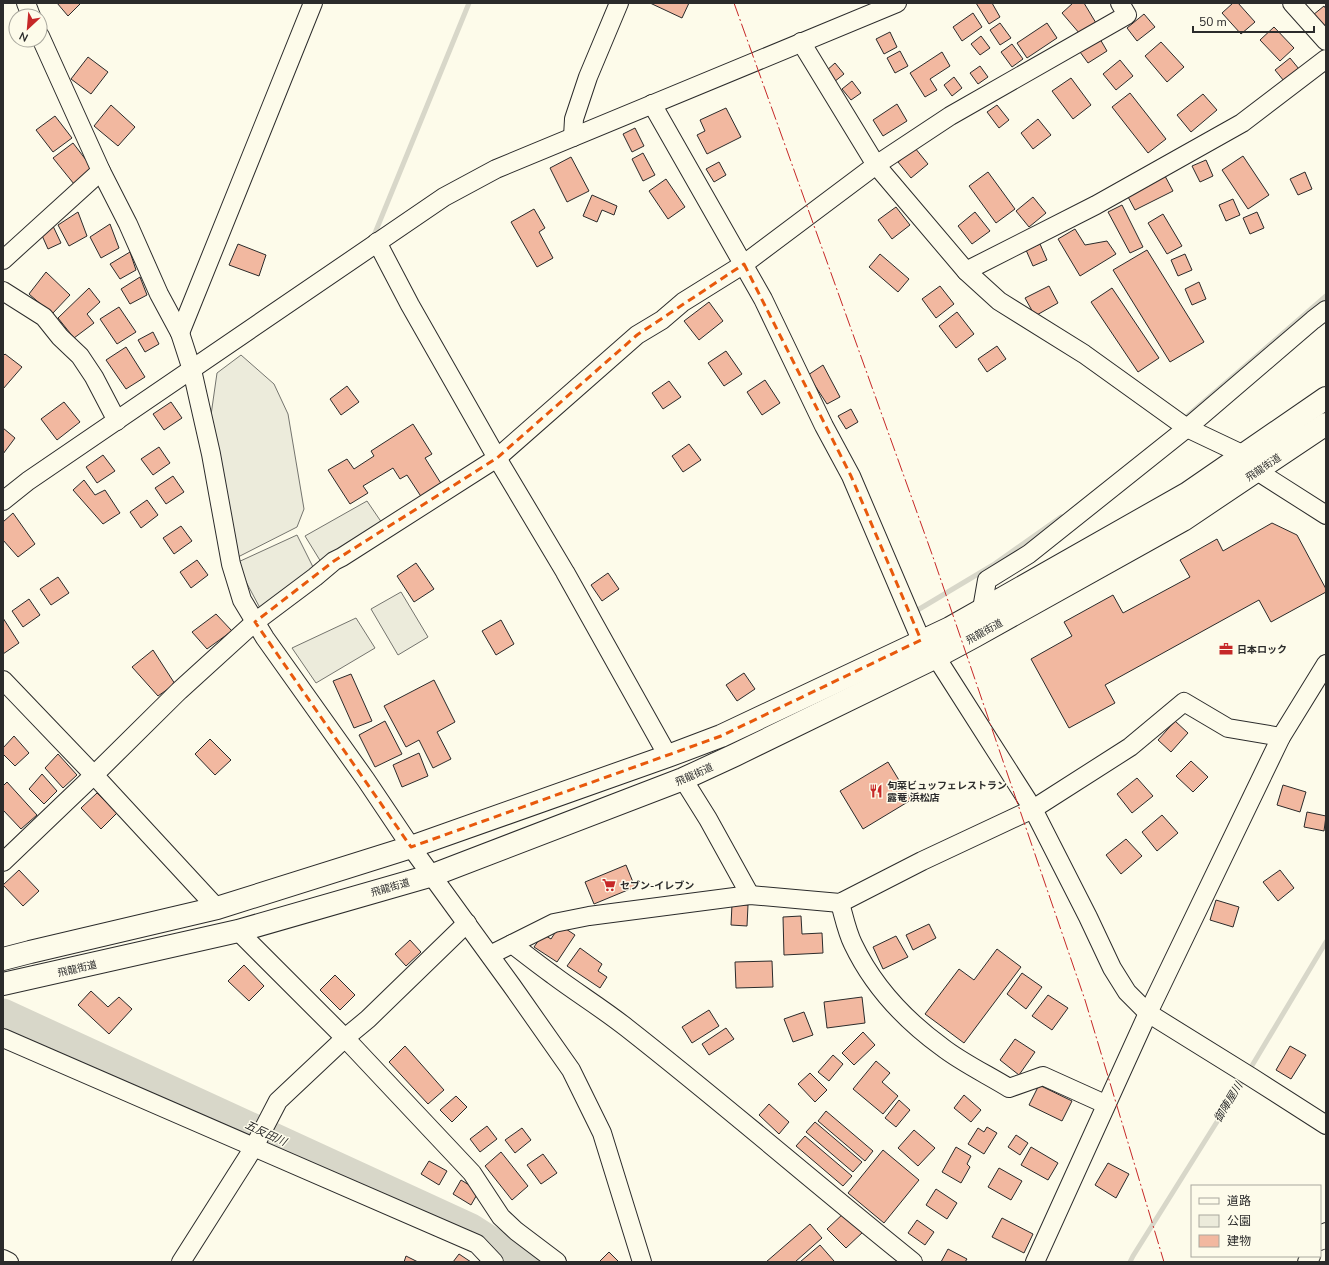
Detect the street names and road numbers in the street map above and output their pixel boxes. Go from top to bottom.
street label: 飛龍街道 [1243,451,1284,485]
street label: 飛龍街道 [964,616,1005,648]
street label: 飛龍街道 [673,760,716,789]
street label: 飛龍街道 [369,876,411,900]
street label: 飛龍街道 [56,958,98,980]

